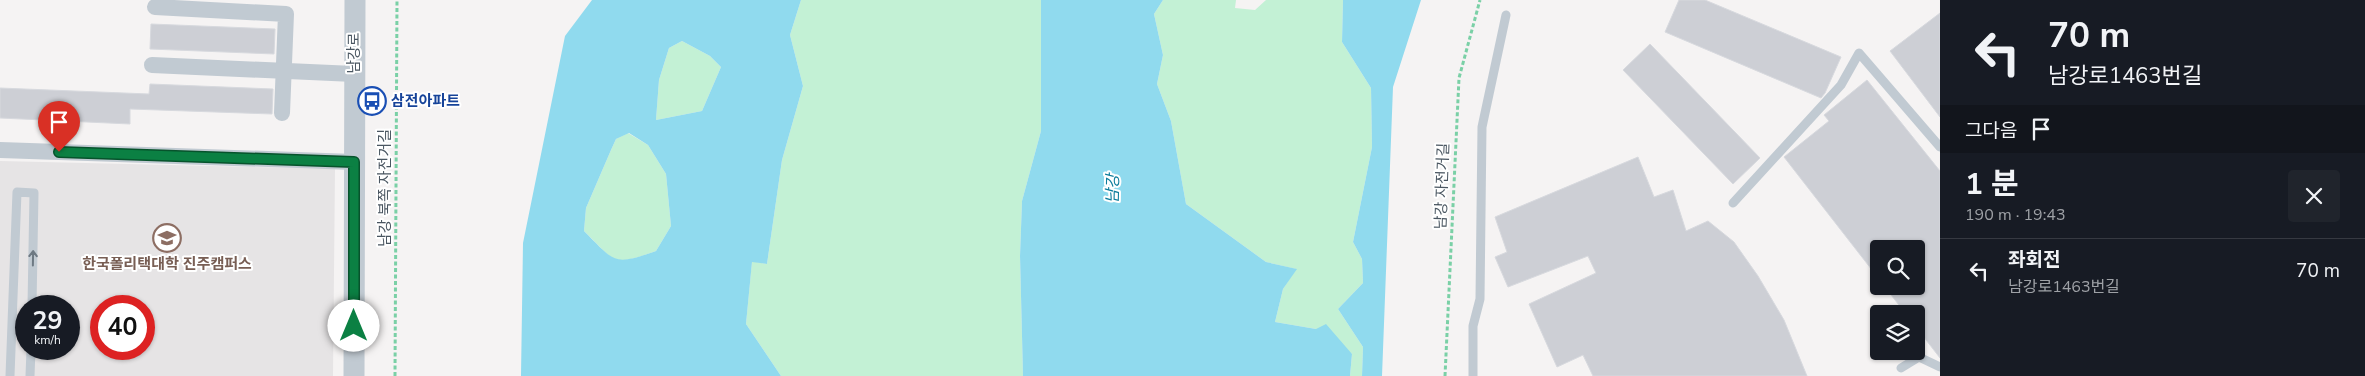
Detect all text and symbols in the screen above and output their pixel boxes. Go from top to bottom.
text: 70 m [2048,12,2130,59]
icon: left [1965,20,2030,85]
street label: 남강로 [344,32,364,74]
text: 남강로1463번길 [2048,61,2202,91]
bus stop icon: 삼전아파트 [357,86,387,116]
place label: 삼전아파트 [391,91,460,111]
pin [38,101,80,152]
icon: arrive [45,108,73,136]
icon: arrive [2027,115,2055,143]
text: 그다음 [1965,118,2017,144]
street label: 남강 북쪽 자전거길 [375,129,395,247]
street label: 남강 자전거길 [1430,142,1454,230]
text: 1 분 [1965,164,2019,205]
button: close [2288,170,2340,222]
water label: 남강 [1102,172,1124,204]
text: 190 m · 19:43 [1965,204,2066,226]
school or university icon: 한국폴리택대학 진주캠퍼스 [152,223,182,253]
map controls [1870,240,1925,360]
button: search [1870,240,1925,295]
text: 좌회전 [2008,247,2060,273]
one-way arrow [28,250,37,266]
place label: 한국폴리택대학 진주캠퍼스 [82,254,252,274]
icon: left [1965,257,1993,285]
text: 70 m [2296,258,2340,284]
text: 남강로1463번길 [2008,276,2120,298]
speed limit sign: 40 [90,295,155,360]
position arrow [327,299,379,351]
text: 29 [32,304,63,338]
button: layers [1870,305,1925,360]
text: km/h [34,332,61,348]

